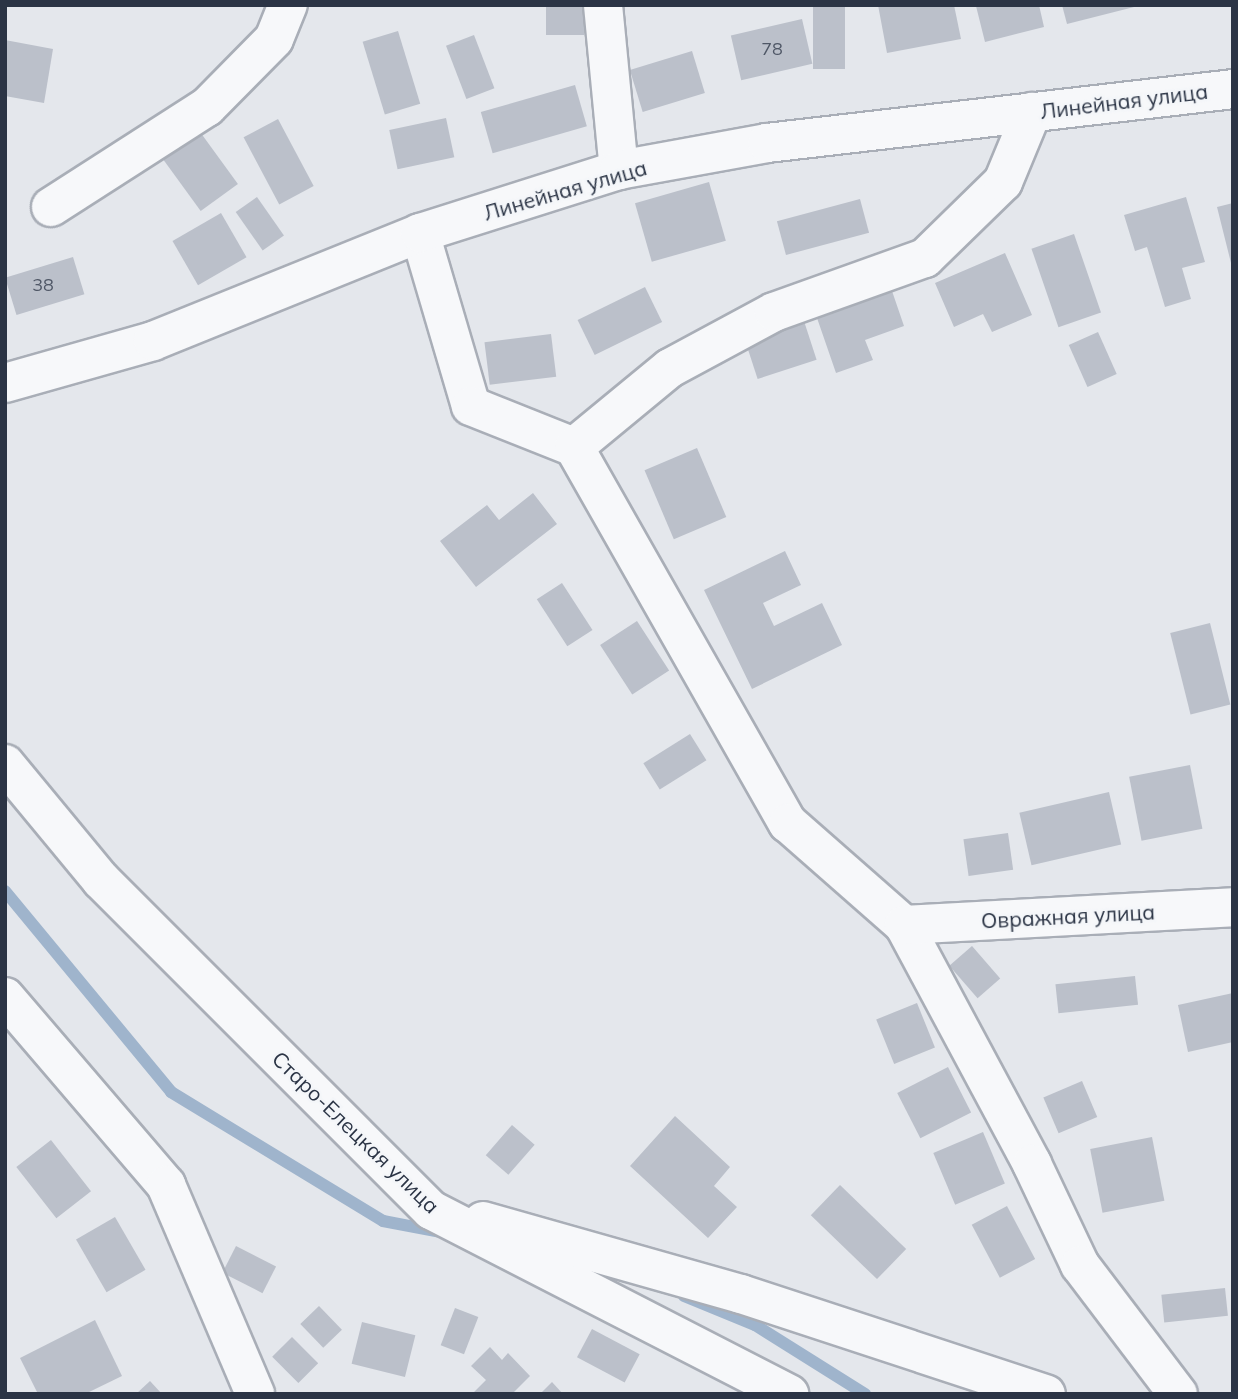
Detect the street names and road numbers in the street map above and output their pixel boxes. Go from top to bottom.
street label: Линейная улица [1039,78,1209,124]
street label: Линейная улица [480,155,650,225]
street label: Овражная улица [980,899,1156,933]
street label: Старо-Елецкая улица [267,1046,445,1218]

